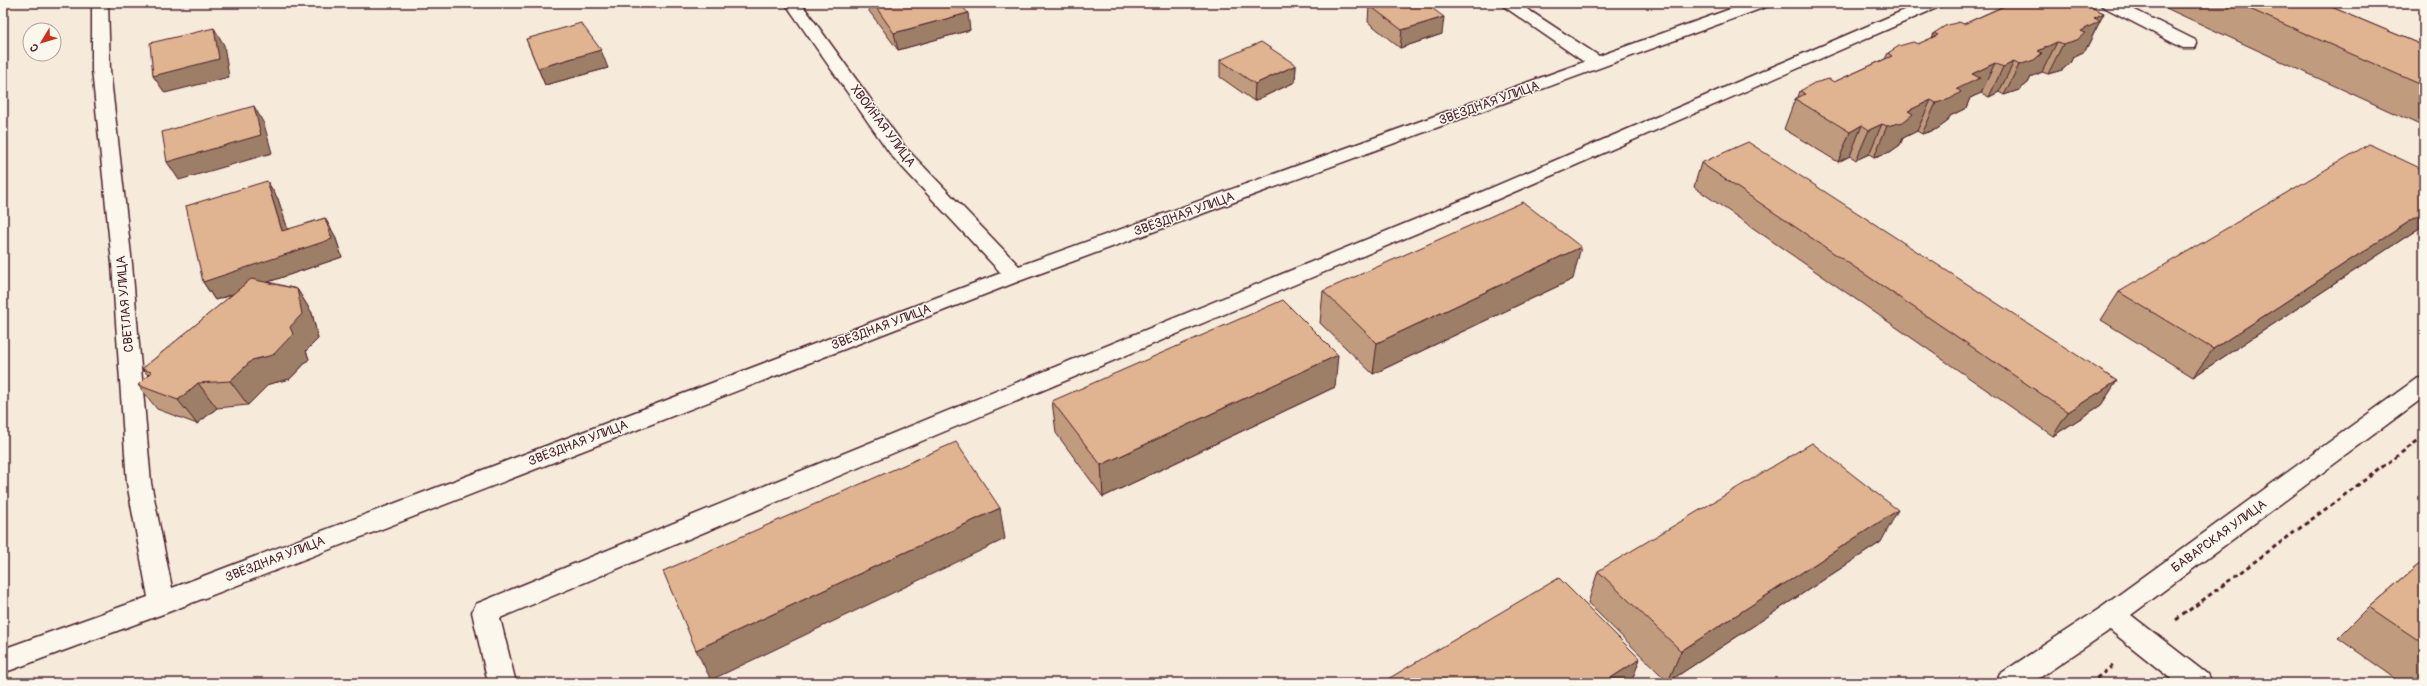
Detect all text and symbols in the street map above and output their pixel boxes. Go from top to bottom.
north arrow [22,22,62,62]
text: С [27,41,42,55]
street label: ЗВЁЗДНАЯ УЛИЦА [1437,77,1542,129]
street label: ХВОЙНАЯ УЛИЦА [847,82,919,171]
street label: ЗВЁЗДНАЯ УЛИЦА [1132,188,1237,240]
street label: СВЕТЛАЯ УЛИЦА [113,254,137,353]
street label: ЗВЁЗДНАЯ УЛИЦА [829,300,934,353]
street label: ЗВЁЗДНАЯ УЛИЦА [526,416,631,469]
street label: БАВАРСКАЯ УЛИЦА [2168,496,2270,576]
street label: ЗВЁЗДНАЯ УЛИЦА [223,532,328,585]

